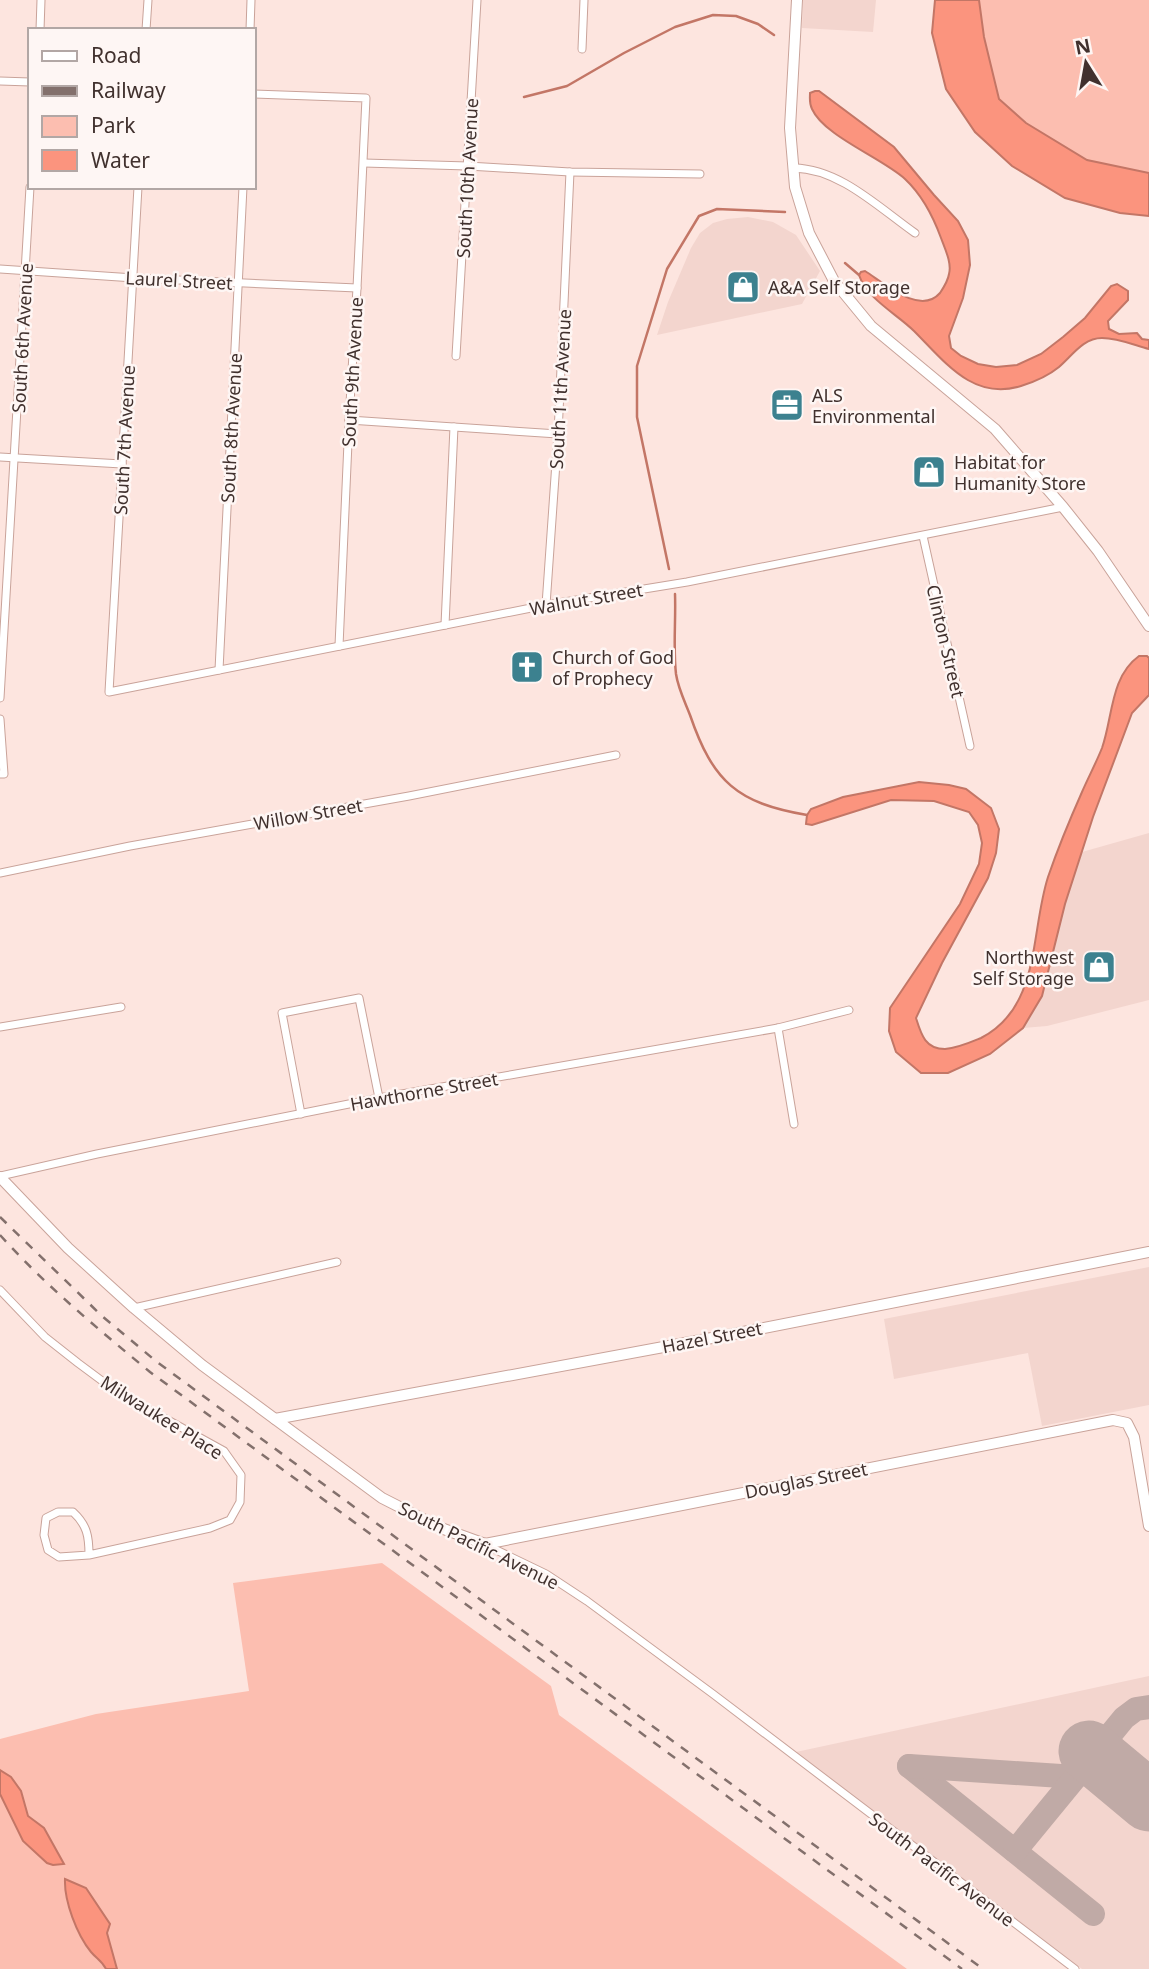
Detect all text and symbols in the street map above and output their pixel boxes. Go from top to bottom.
legend [28,28,256,189]
north arrow [1051,28,1121,98]
text: N [1073,32,1093,61]
text: Road [91,41,141,69]
text: Railway [91,76,166,104]
street label: South 10th Avenue [451,97,483,259]
text: Park [91,111,136,139]
text: Water [91,146,150,174]
street label: South 6th Avenue [6,262,38,414]
street label: Laurel Street [125,265,234,295]
shop icon: A&A Self Storage [724,268,762,306]
place label: A&A Self Storage [768,275,910,299]
street label: South 9th Avenue [336,296,368,448]
street label: South 11th Avenue [544,308,576,470]
street label: South 8th Avenue [215,352,247,504]
street label: South 7th Avenue [108,364,140,516]
place label: ALS Environmental [812,383,935,428]
office icon: ALS Environmental [768,386,806,424]
place label: Habitat for Humanity Store [954,450,1086,495]
shop icon: Habitat for Humanity Store [910,453,948,491]
street label: Walnut Street [527,577,645,621]
street label: Clinton Street [921,582,971,700]
place label: Church of God of Prophecy [552,645,674,690]
church icon: Church of God of Prophecy [508,648,546,686]
street label: Willow Street [252,793,365,835]
place label: Northwest Self Storage [973,945,1075,990]
shop icon: Northwest Self Storage [1080,948,1118,986]
street label: Hawthorne Street [348,1066,500,1116]
street label: Hazel Street [660,1315,765,1358]
street label: Milwaukee Place [96,1370,228,1464]
street label: Douglas Street [743,1456,870,1504]
street label: South Pacific Avenue [395,1496,563,1594]
street label: South Pacific Avenue [865,1807,1019,1931]

